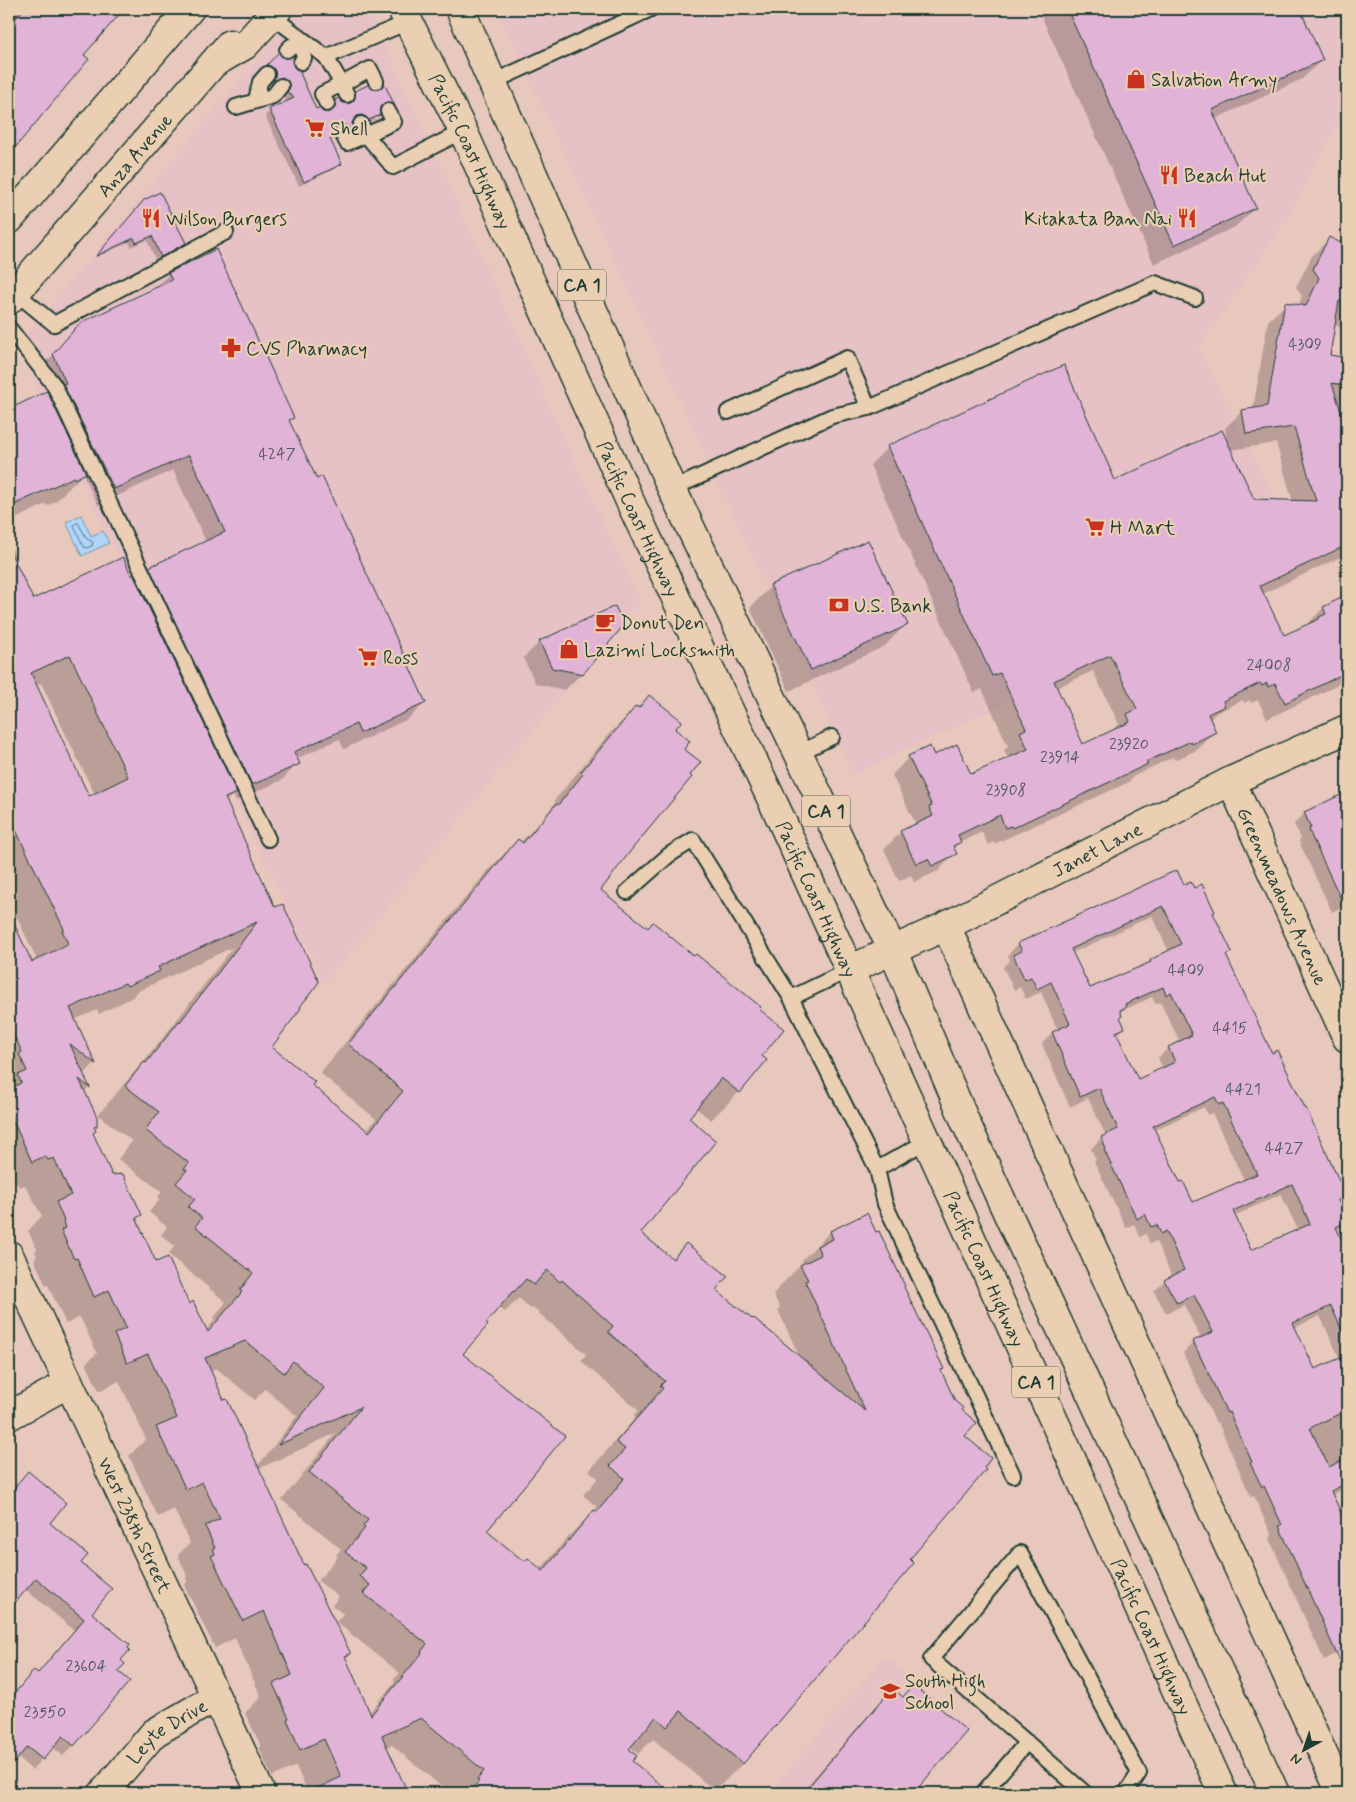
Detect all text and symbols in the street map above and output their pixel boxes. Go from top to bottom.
shop icon: Salvation Army [1125,68,1147,90]
place label: Salvation Army [1151,68,1277,94]
street label: Pacific Coast Highway [422,70,517,234]
street label: Anza Avenue [92,108,179,203]
supermarket icon: Shell [304,117,326,139]
place label: Shell [330,117,368,142]
restaurant icon: Beach Hut [1158,164,1180,186]
place label: Beach Hut [1184,164,1266,189]
restaurant icon: Wilson Burgers [140,207,162,229]
place label: Wilson Burgers [166,207,287,233]
place label: Kitakata Ban Nai [1024,207,1172,232]
restaurant icon: Kitakata Ban Nai [1176,207,1198,229]
road number: CA 1 [558,270,606,300]
house number: 4309 [1288,334,1322,355]
pharmacy icon: CVS Pharmacy [220,337,242,359]
place label: CVS Pharmacy [246,337,367,362]
street label: Pacific Coast Highway [590,437,684,601]
house number: 4247 [259,444,296,465]
supermarket icon: H Mart [1084,516,1106,538]
place label: H Mart [1110,516,1175,541]
bank icon: U.S. Bank [828,594,850,616]
place label: U.S. Bank [854,594,932,619]
cafe icon: Donut Den [594,611,616,633]
place label: Donut Den [620,611,704,636]
shop icon: Lazimi Locksmith [558,638,580,660]
place label: Lazimi Locksmith [584,638,735,663]
supermarket icon: Ross [357,646,379,668]
place label: Ross [383,646,418,671]
house number: 24008 [1247,655,1291,676]
house number: 23920 [1109,734,1149,755]
house number: 23914 [1040,747,1080,768]
house number: 23908 [986,780,1026,801]
road number: CA 1 [802,796,850,826]
street label: Greenmeadows Avenue [1230,803,1333,990]
street label: Pacific Coast Highway [769,817,862,982]
street label: Janet Lane [1049,817,1147,884]
house number: 4409 [1168,960,1204,981]
house number: 4415 [1213,1018,1247,1039]
house number: 4421 [1225,1079,1261,1100]
house number: 4427 [1265,1138,1303,1159]
street label: Pacific Coast Highway [937,1187,1030,1351]
road number: CA 1 [1012,1366,1060,1398]
street label: West 238th Street [91,1453,177,1598]
street label: Pacific Coast Highway [1104,1555,1197,1719]
house number: 23604 [66,1656,107,1677]
place label: South High School [905,1669,986,1716]
school or university icon: South High School [879,1680,901,1702]
street label: Leyte Drive [122,1694,212,1770]
house number: 23550 [24,1702,66,1723]
north arrow [1278,1724,1328,1774]
text: N [1287,1749,1306,1769]

